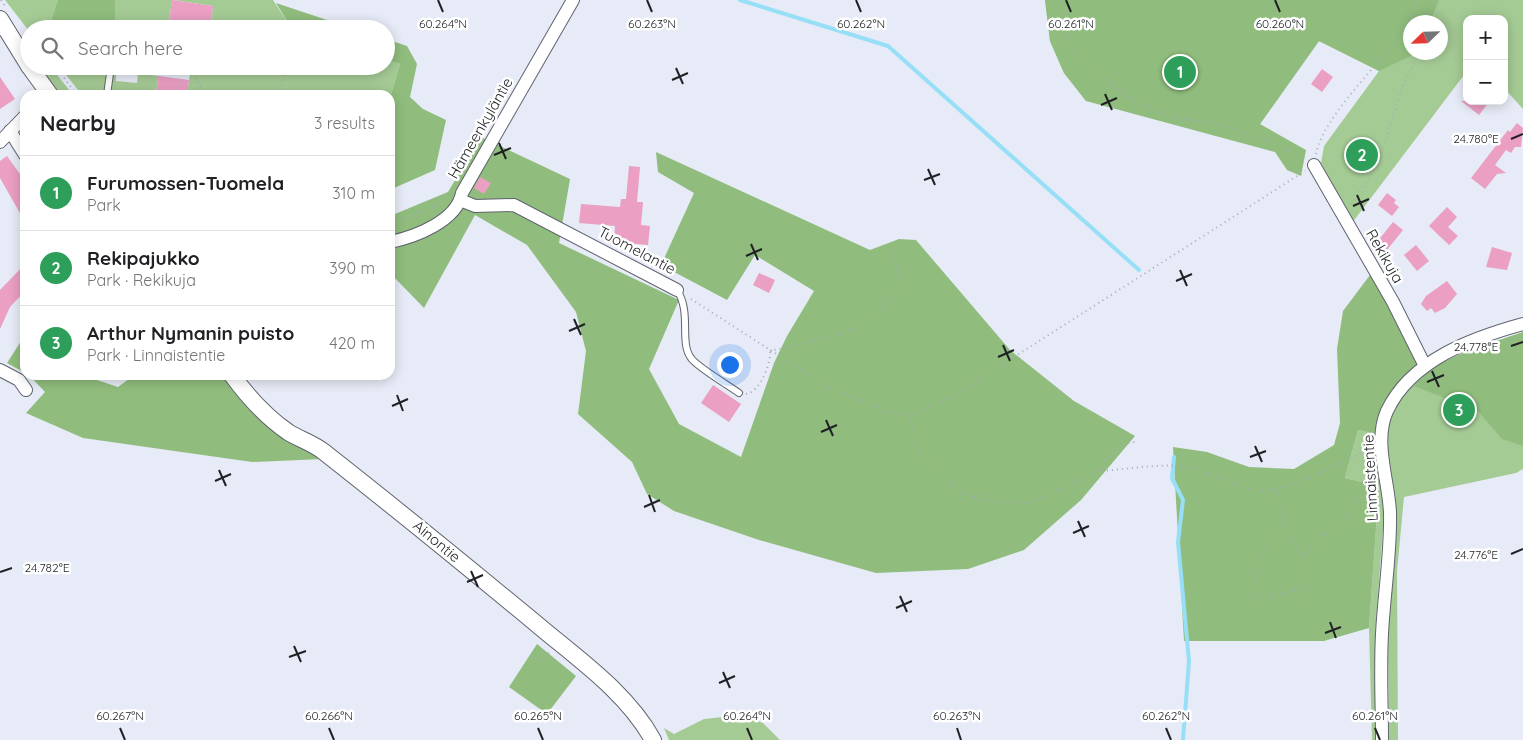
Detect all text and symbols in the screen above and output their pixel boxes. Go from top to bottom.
north arrow [1403,15,1448,60]
map controls [1463,15,1508,105]
button: + [1463,15,1508,60]
text: 60.264°N [419,16,467,31]
text: 60.263°N [628,16,676,31]
text: 60.262°N [837,16,885,31]
text: 60.261°N [1048,16,1094,31]
text: 60.260°N [1256,16,1304,31]
search box [20,20,395,75]
icon: search [38,34,66,62]
text: Search here [78,36,183,60]
pin: 1 [1164,53,1196,91]
button: − [1463,60,1508,105]
street label: Hämeenkyläntie [443,74,517,182]
text: Nearby [40,110,116,136]
text: 3 results [314,113,375,133]
text: 24.780°E [1453,131,1499,146]
pin: 2 [1346,136,1378,174]
text: Furumossen-Tuomela [87,171,284,195]
text: 1 [53,183,59,203]
text: 310 m [332,183,375,203]
text: Park [87,195,121,215]
street label: Tuomelantie [595,222,679,278]
street label: Rekikuja [1362,226,1408,286]
text: Rekipajukko [87,246,200,270]
text: 2 [51,258,61,278]
text: 390 m [329,258,375,278]
text: Park · Rekikuja [87,270,196,290]
text: Arthur Nymanin puisto [87,321,294,345]
text: 3 [52,333,60,353]
text: 420 m [329,333,375,353]
text: 24.778°E [1454,339,1498,354]
text: Park · Linnaistentie [87,345,225,365]
your location [717,352,743,378]
pin: 3 [1443,391,1475,429]
street label: Linnaistentie [1358,434,1382,522]
street label: Ainontie [409,516,465,566]
text: 24.776°E [1454,547,1498,562]
text: 24.782°E [24,560,70,575]
text: 60.267°N [96,708,144,723]
text: 60.266°N [305,708,353,723]
text: 60.265°N [514,708,562,723]
text: 60.264°N [723,708,771,723]
text: 60.263°N [933,708,981,723]
text: 60.262°N [1142,708,1190,723]
text: 60.261°N [1352,708,1398,723]

